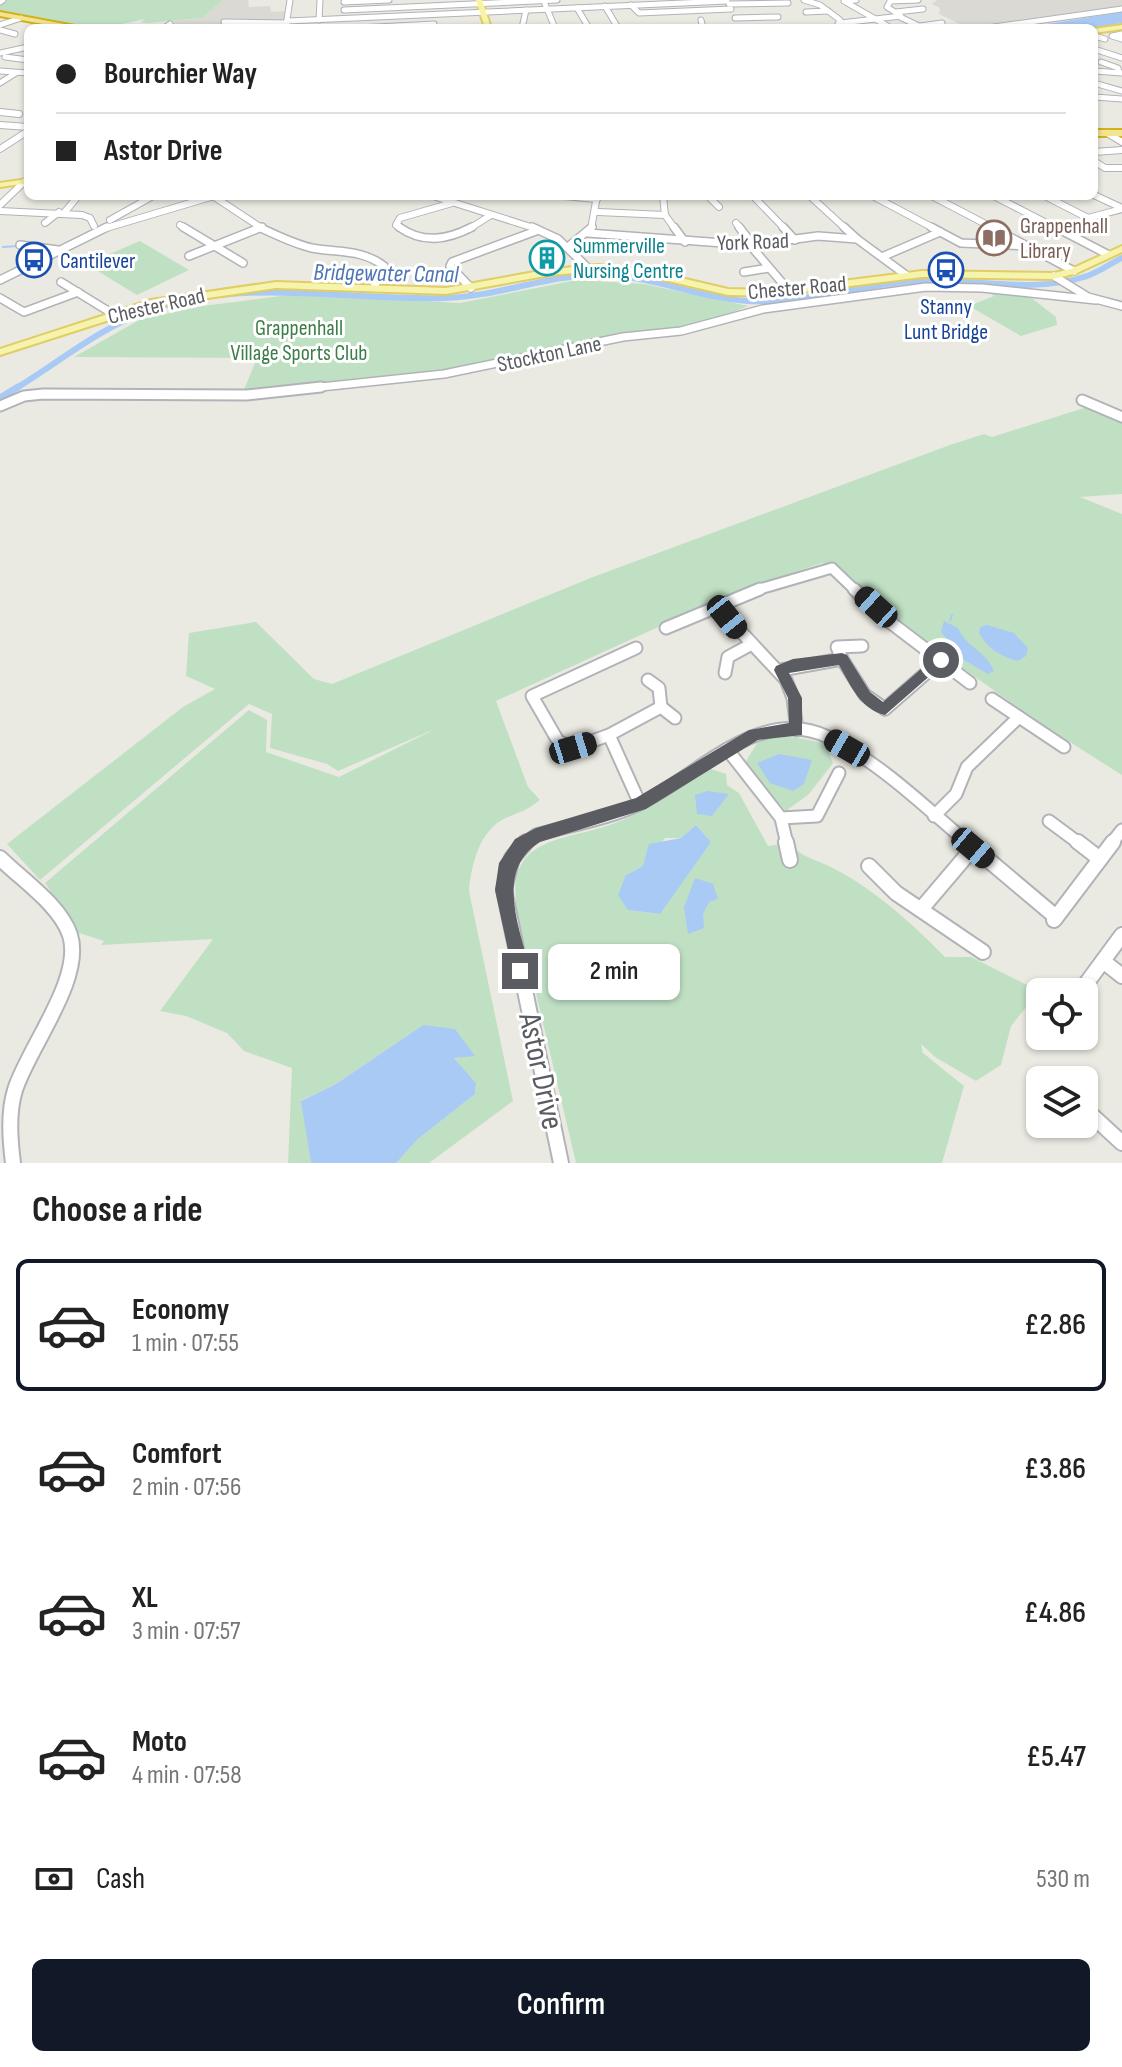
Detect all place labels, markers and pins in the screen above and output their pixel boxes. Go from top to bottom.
place label: Grappenhall Library [1020,213,1108,265]
library icon: Grappenhall Library [975,219,1013,257]
place label: Summerville Nursing Centre [573,233,683,285]
building icon: Summerville Nursing Centre [528,239,566,277]
bus stop icon: Cantilever [15,241,53,279]
place label: Cantilever [60,248,135,275]
bus stop icon: Stanny Lunt Bridge [927,251,965,289]
place label: Stanny Lunt Bridge [904,294,988,346]

